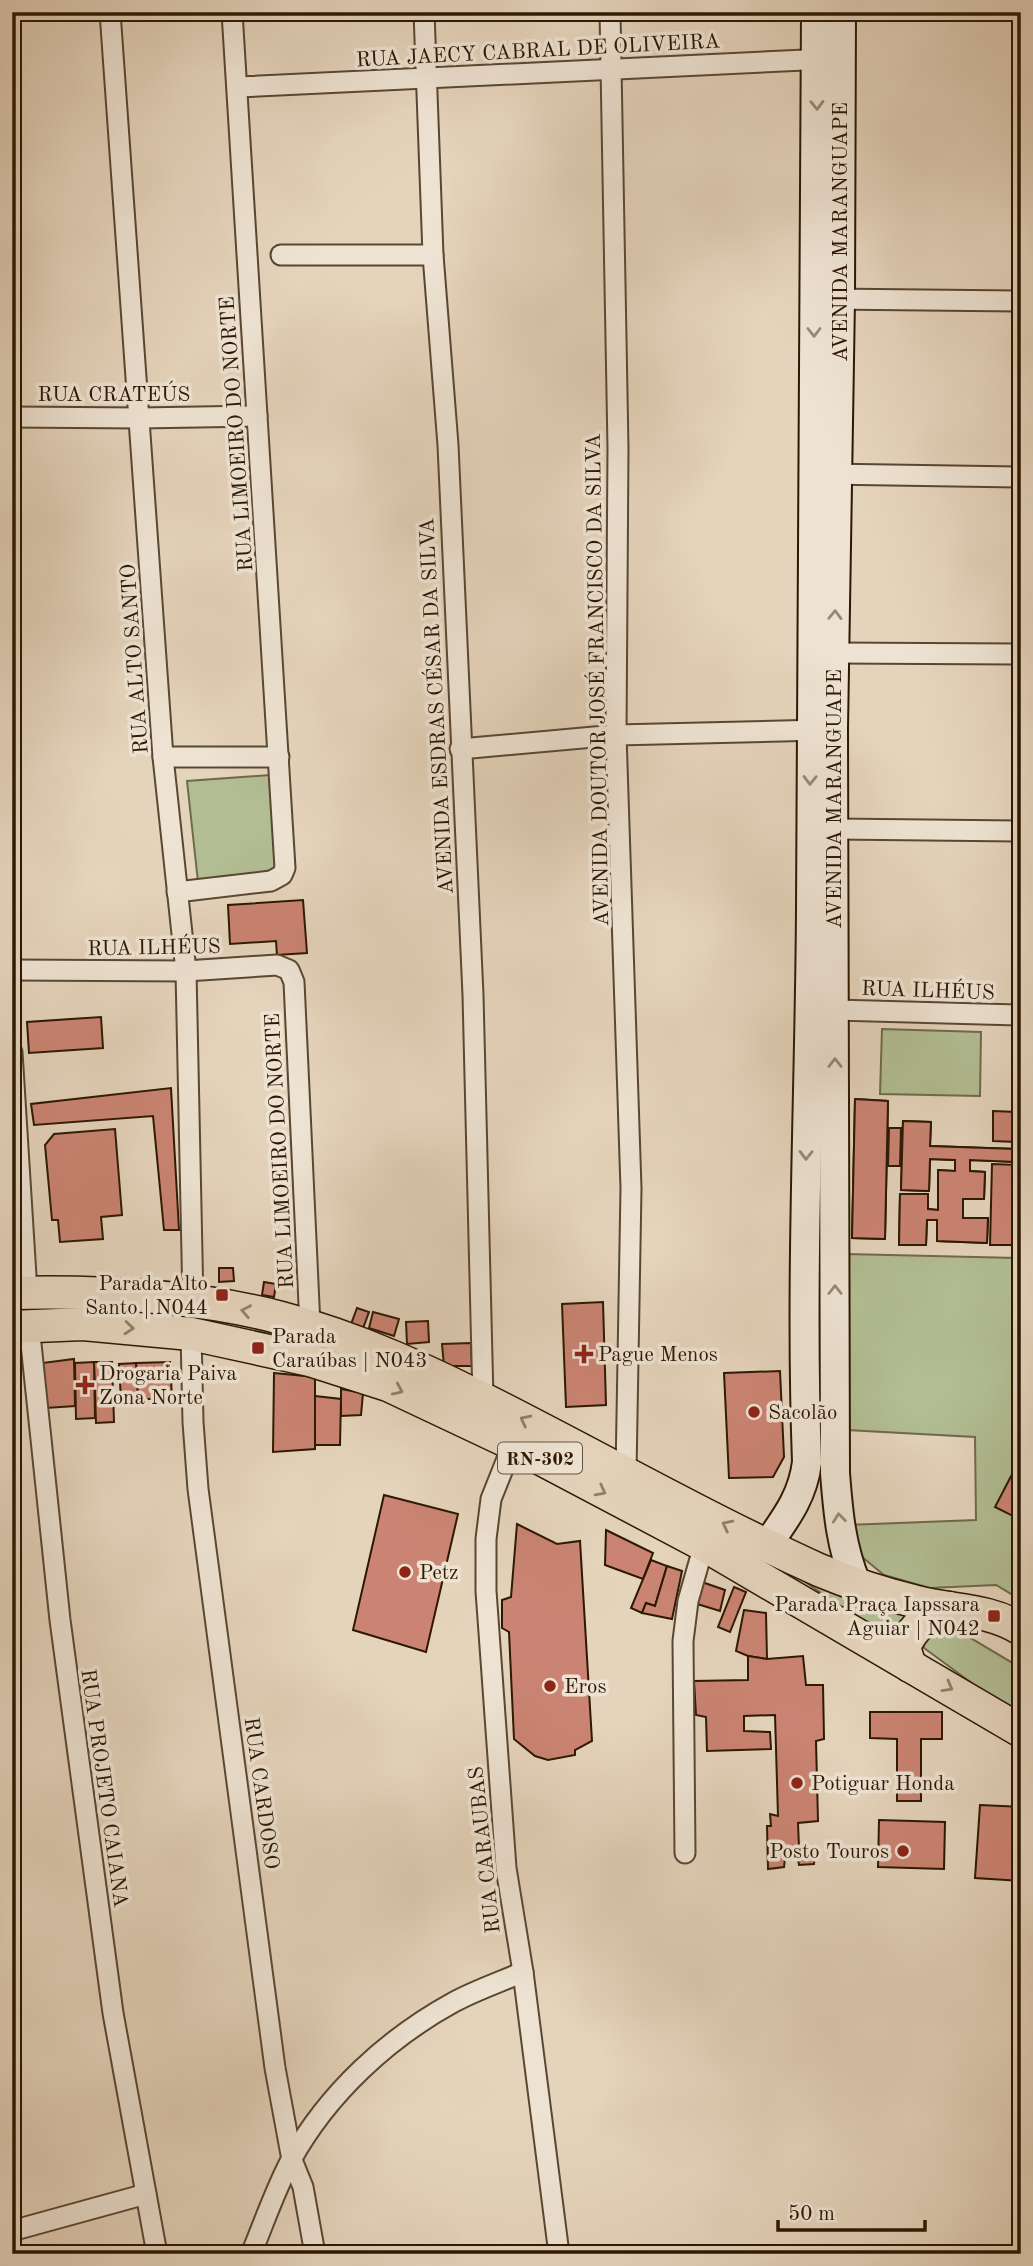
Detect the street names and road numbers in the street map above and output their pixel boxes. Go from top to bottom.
street label: RUA JAECY CABRAL DE OLIVEIRA [355,31,721,72]
street label: AVENIDA MARANGUAPE [831,102,852,362]
street label: RUA LIMOEIRO DO NORTE [217,296,258,572]
street label: RUA CRATEÚS [38,380,190,406]
street label: AVENIDA DOUTOR JOSÉ FRANCISCO DA SILVA [580,433,613,927]
street label: AVENIDA ESDRAS CÉSAR DA SILVA [413,517,458,895]
street label: RUA ALTO SANTO [118,563,153,755]
street label: AVENIDA MARANGUAPE [825,669,846,929]
street label: RUA ILHÉUS [87,933,221,960]
street label: RUA ILHÉUS [861,975,995,1004]
street label: RUA LIMOEIRO DO NORTE [263,1013,298,1289]
road number: RN-302 [498,1442,582,1474]
street label: RUA PROJETO CAIANA [76,1667,131,1909]
street label: RUA CARDOSO [239,1716,282,1871]
street label: RUA CARAUBAS [466,1765,505,1935]

